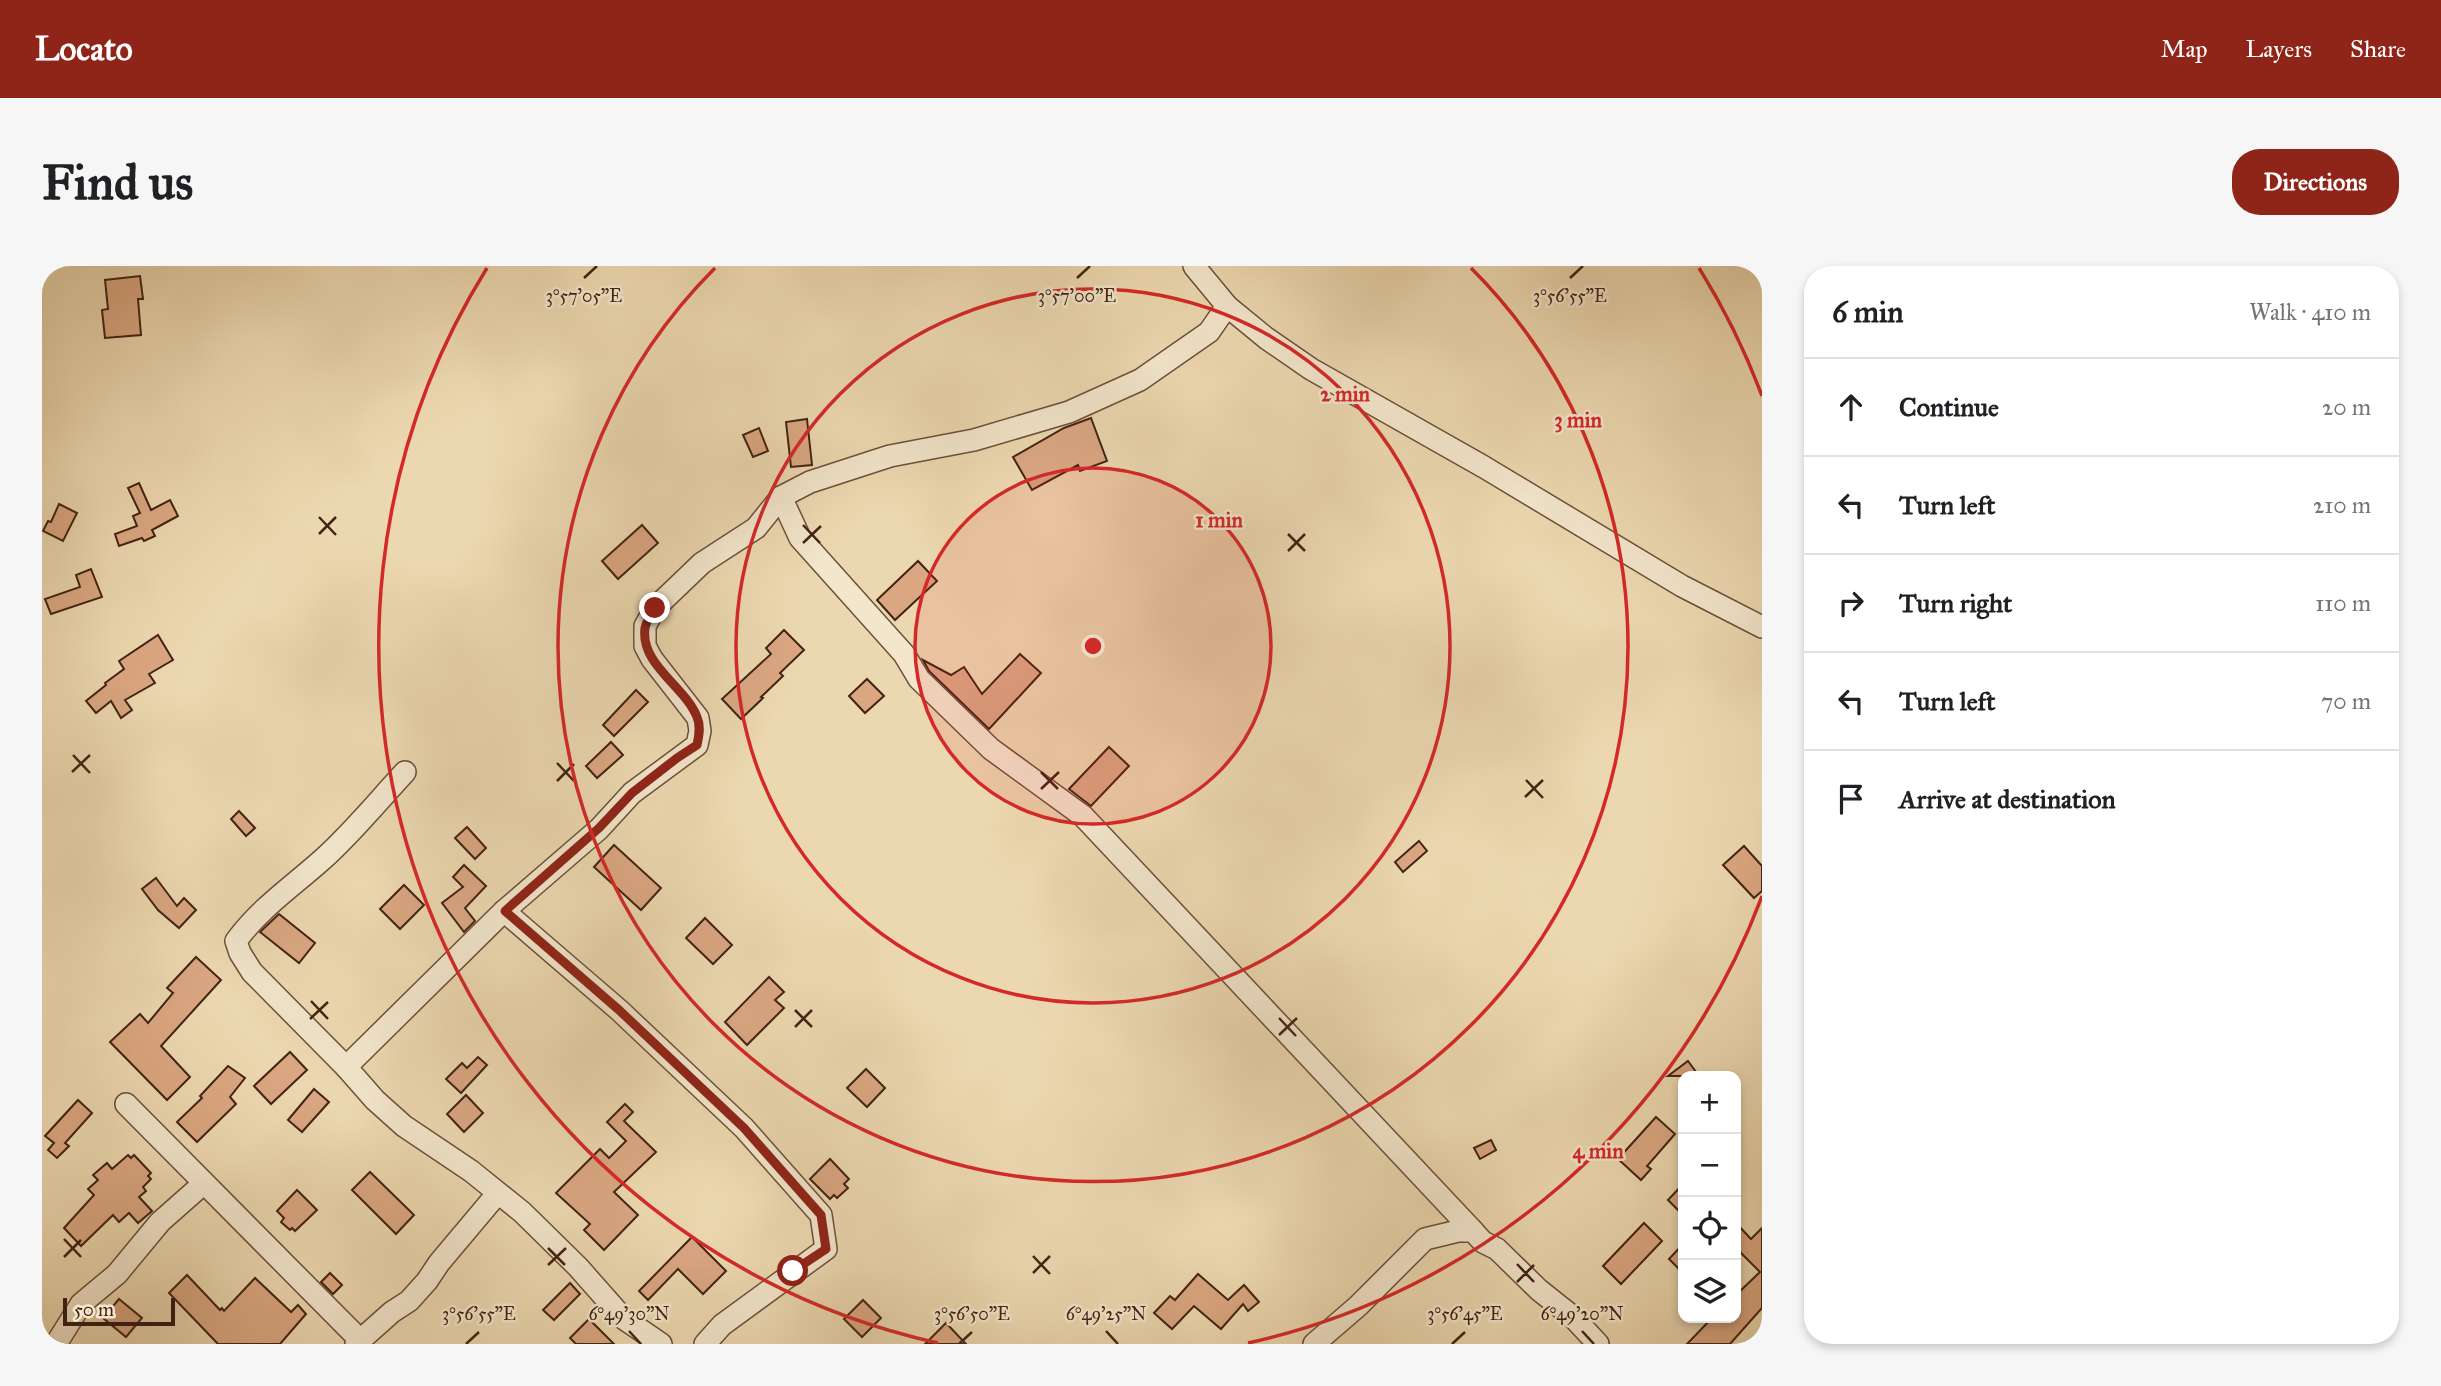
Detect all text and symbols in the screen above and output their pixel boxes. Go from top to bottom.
text: Locato [35,29,133,69]
text: Map [2161,34,2208,64]
text: Layers [2246,34,2312,64]
text: Share [2350,34,2406,64]
button: Directions [2232,149,2399,215]
text: Find us [42,153,193,212]
text: 3°57'05"E [546,285,622,307]
text: 3°57'00"E [1038,285,1116,307]
text: 3°56'55"E [1533,285,1607,307]
text: 6 min [1832,294,1904,330]
text: Walk · 410 m [2249,298,2371,326]
text: 2 min [1320,381,1370,407]
icon: ahead [1832,388,1870,426]
text: Continue [1899,391,1999,423]
text: 20 m [2322,393,2371,421]
text: 3 min [1554,407,1602,433]
icon: left [1832,486,1870,524]
text: Turn left [1899,489,1995,521]
text: 210 m [2313,491,2371,519]
text: 1 min [1195,507,1243,533]
icon: right [1832,584,1870,622]
text: Turn right [1899,587,2012,619]
text: 110 m [2315,589,2371,617]
route end [639,592,670,623]
centre of rings [1081,634,1105,658]
icon: left [1832,682,1870,720]
text: Turn left [1899,685,1995,717]
text: 70 m [2321,687,2371,715]
icon: arrive [1832,780,1870,818]
text: Arrive at destination [1899,783,2116,815]
map controls [1678,1071,1741,1323]
button: + [1678,1071,1741,1134]
button: − [1678,1134,1741,1197]
text: 4 min [1572,1138,1624,1164]
button: locate [1678,1197,1741,1260]
route start [777,1255,808,1286]
button: layers [1678,1260,1741,1323]
scale bar [63,1295,175,1327]
text: 50 m [74,1298,114,1321]
text: 3°56'55"E [442,1303,516,1325]
text: 6°49'30"N [588,1303,670,1325]
text: 3°56'50"E [934,1303,1010,1325]
text: 6°49'25"N [1066,1303,1146,1325]
text: 3°56'45"E [1427,1303,1503,1325]
text: 6°49'20"N [1541,1303,1623,1325]

